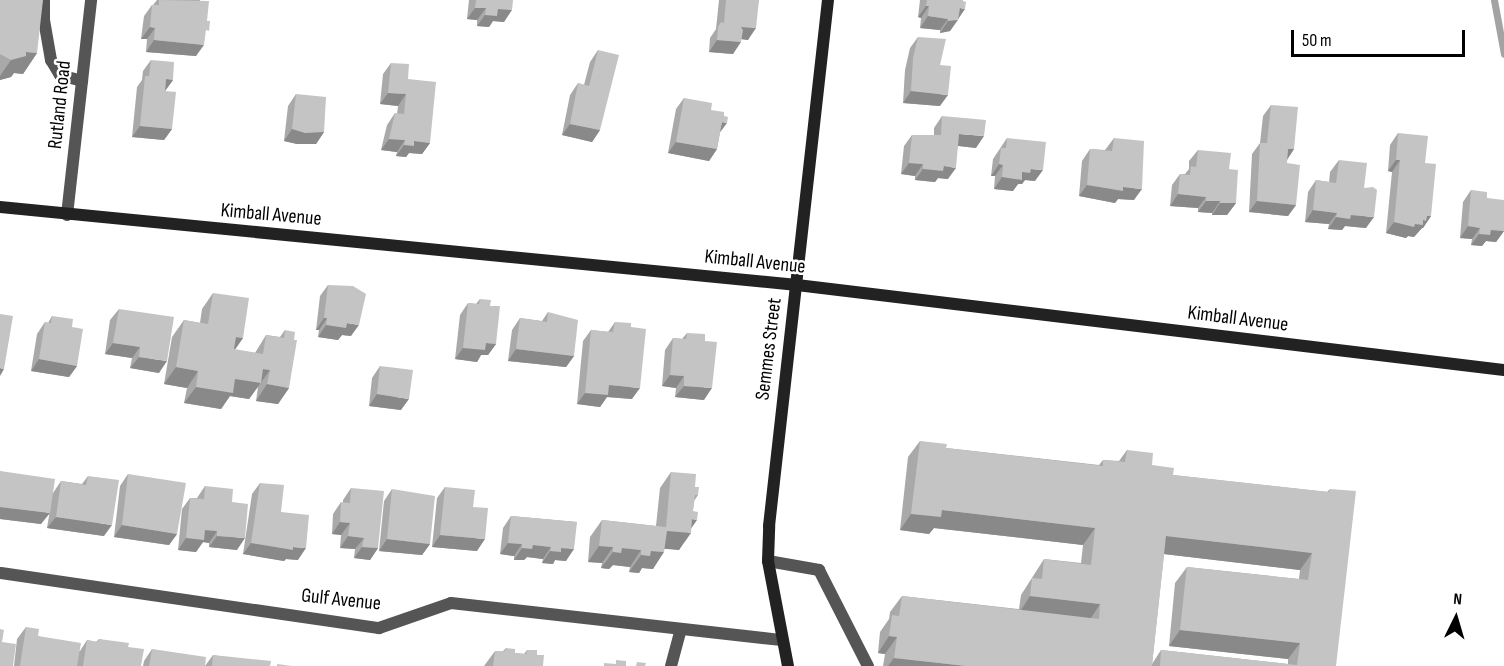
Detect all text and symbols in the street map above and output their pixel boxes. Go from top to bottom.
scale bar [1294,18,1468,56]
text: 50 m [1302,30,1332,51]
street label: Rutland Road [43,60,77,150]
street label: Kimball Avenue [220,199,322,231]
street label: Kimball Avenue [703,245,807,279]
street label: Semmes Street [751,296,787,402]
street label: Kimball Avenue [1186,301,1290,337]
street label: Gulf Avenue [300,584,382,616]
north arrow [1426,588,1486,648]
text: N [1453,590,1463,609]

